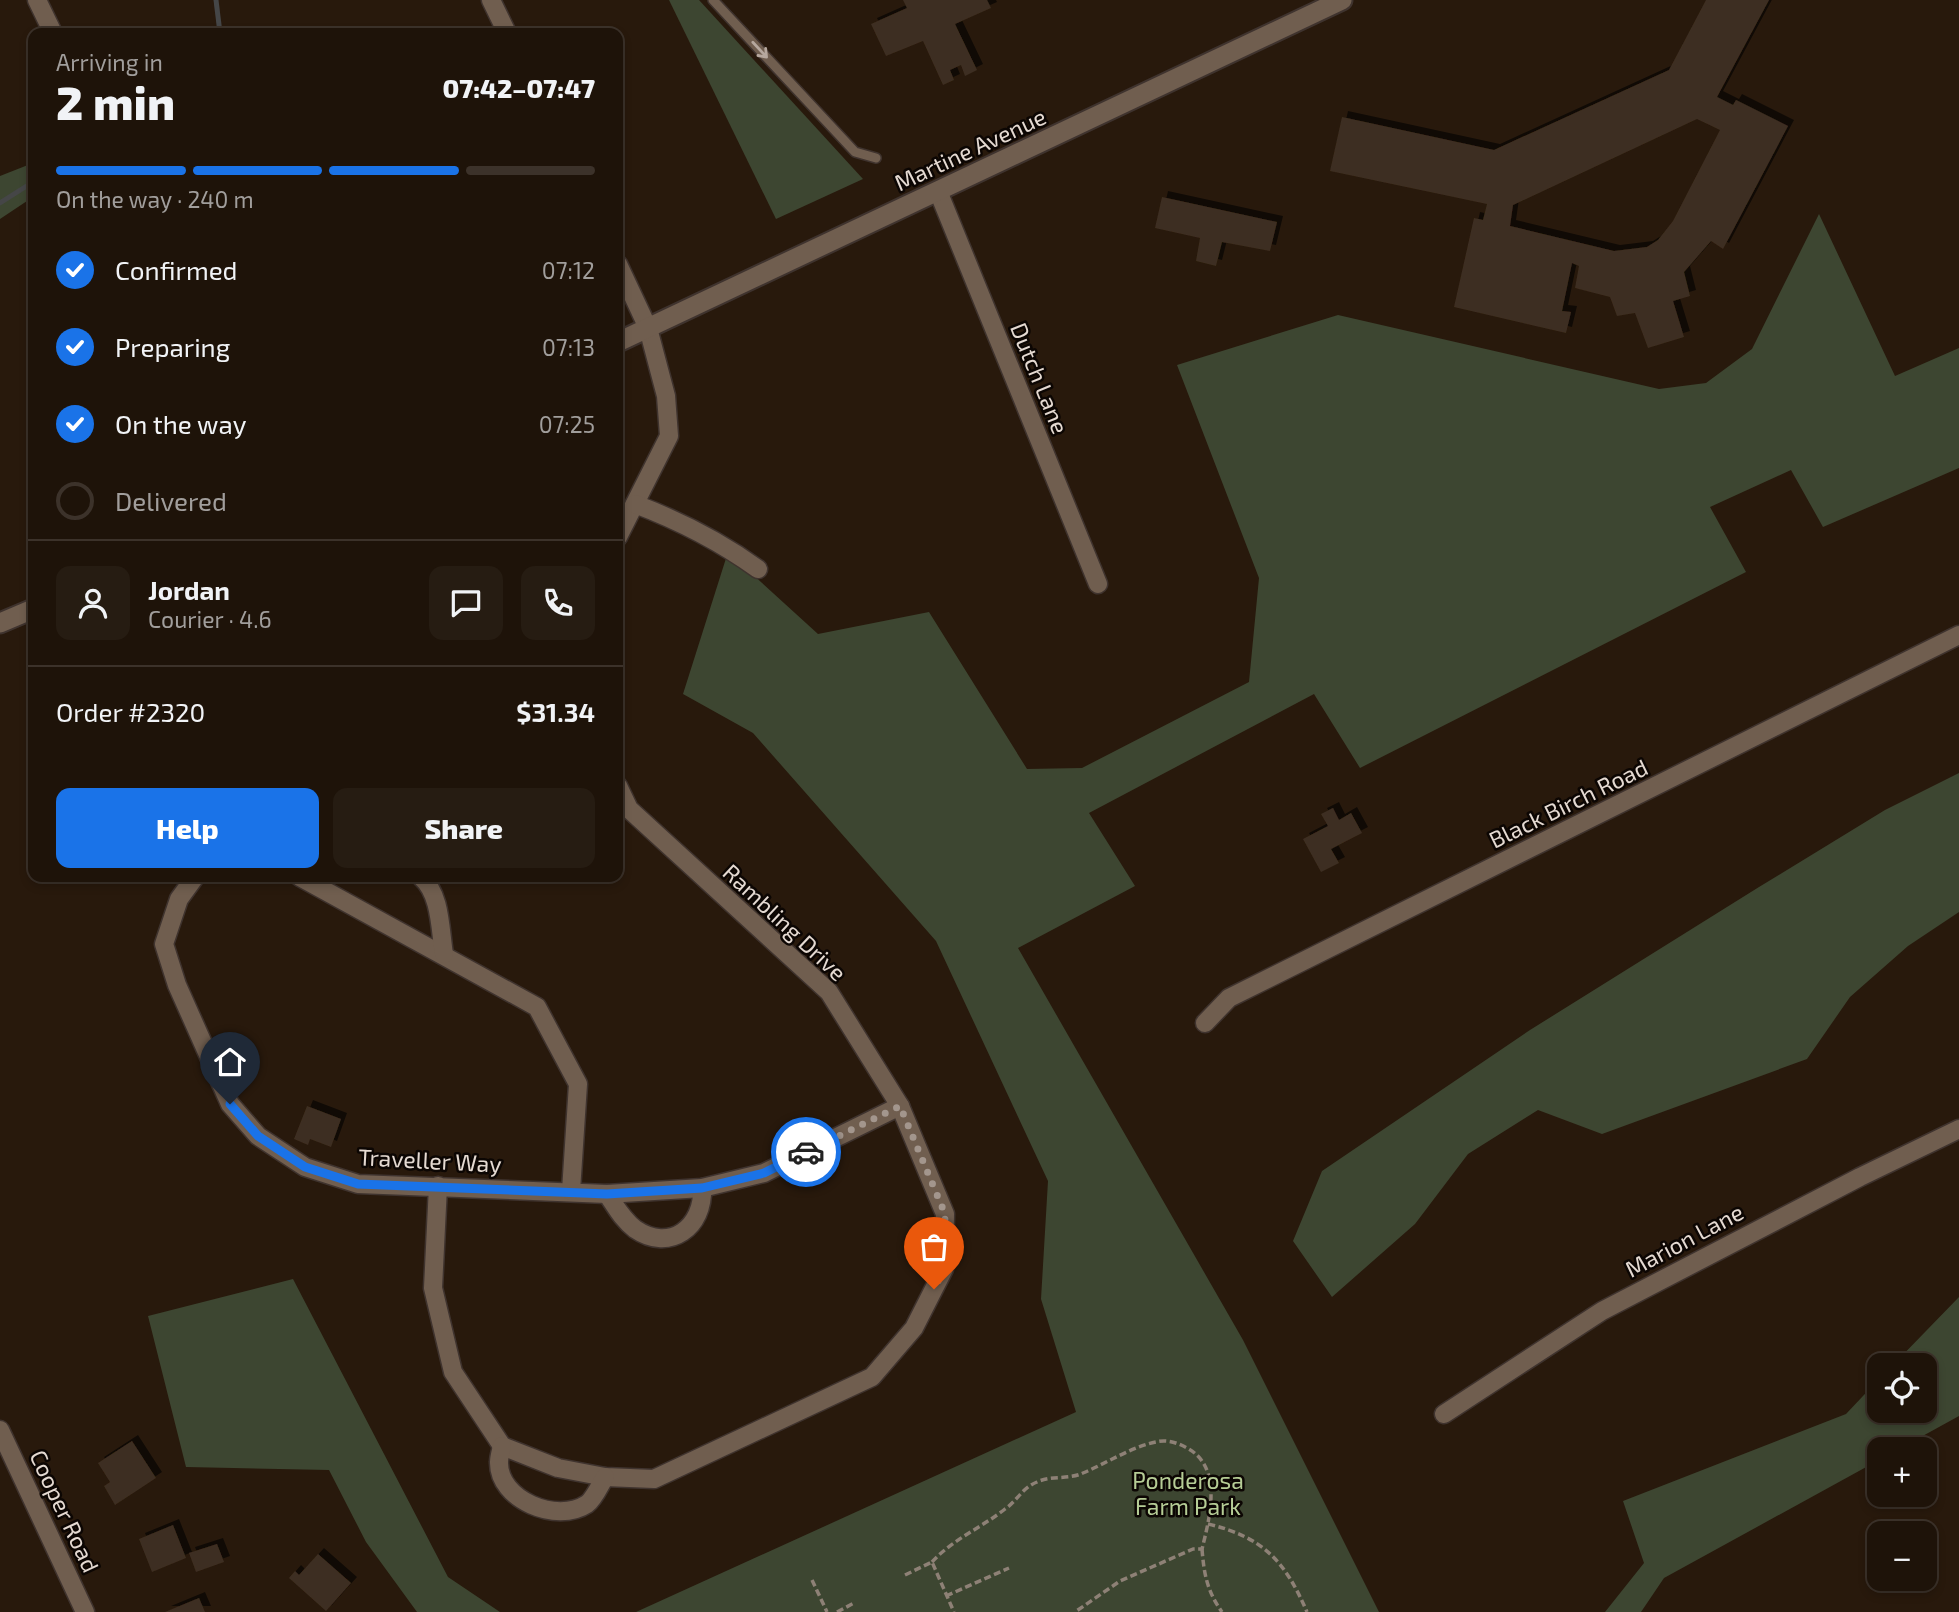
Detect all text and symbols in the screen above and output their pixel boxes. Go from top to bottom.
one-way arrow [752,41,768,59]
text: Arriving in [56,48,163,76]
text: 07:42–07:47 [442,72,595,103]
text: 2 min [56,74,175,129]
street label: Martine Avenue [890,102,1050,196]
text: On the way · 240 m [56,185,254,213]
icon: check [56,251,94,289]
text: Confirmed [115,254,238,285]
text: 07:12 [542,256,595,284]
street label: Dutch Lane [1005,318,1075,438]
icon: check [56,328,94,366]
text: Preparing [115,331,230,362]
text: 07:13 [542,333,595,361]
icon: check [56,405,94,443]
text: On the way [115,408,246,439]
text: 07:25 [539,410,595,438]
text: Delivered [115,485,227,516]
button: person [56,566,130,640]
button: chat [429,566,503,640]
button: phone [521,566,595,640]
text: Jordan [148,574,230,605]
text: Courier · 4.6 [148,605,272,633]
text: Order #2320 [56,696,205,727]
text: $31.34 [516,696,595,727]
street label: Black Birch Road [1484,752,1652,854]
button: Help [56,788,319,868]
button: Share [333,788,595,868]
street label: Rambling Drive [717,858,853,986]
pin [200,1032,260,1104]
icon: home [211,1043,249,1081]
courier [771,1117,841,1187]
icon: car [787,1133,825,1171]
street label: Traveller Way [358,1142,502,1178]
street label: Marion Lane [1620,1197,1748,1283]
pin [904,1217,964,1289]
icon: bag [915,1228,953,1266]
map controls [1867,1353,1937,1591]
button: locate [1867,1353,1937,1423]
button: + [1867,1437,1937,1507]
street label: Cooper Road [24,1445,106,1577]
park label: Ponderosa Farm Park [1132,1466,1244,1520]
button: − [1867,1521,1937,1591]

